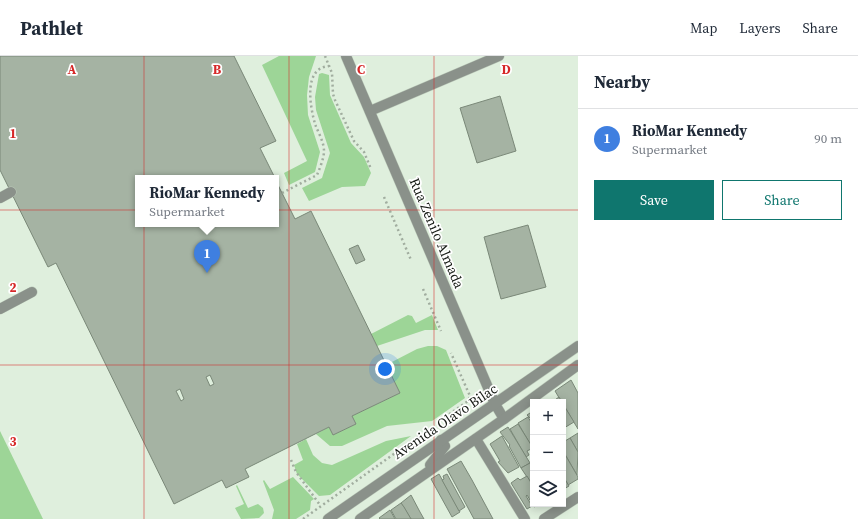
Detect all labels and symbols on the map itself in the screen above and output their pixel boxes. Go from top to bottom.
text: A [68,61,77,78]
text: B [213,61,222,78]
text: C [357,61,365,78]
text: D [501,61,511,78]
text: 1 [9,125,17,142]
street label: Rua Zenilo Almada [405,175,470,292]
pin: 1 [194,240,220,273]
text: 2 [9,279,17,296]
your location [375,359,395,379]
street label: Avenida Olavo Bilac [389,378,502,464]
text: 3 [9,433,17,450]

